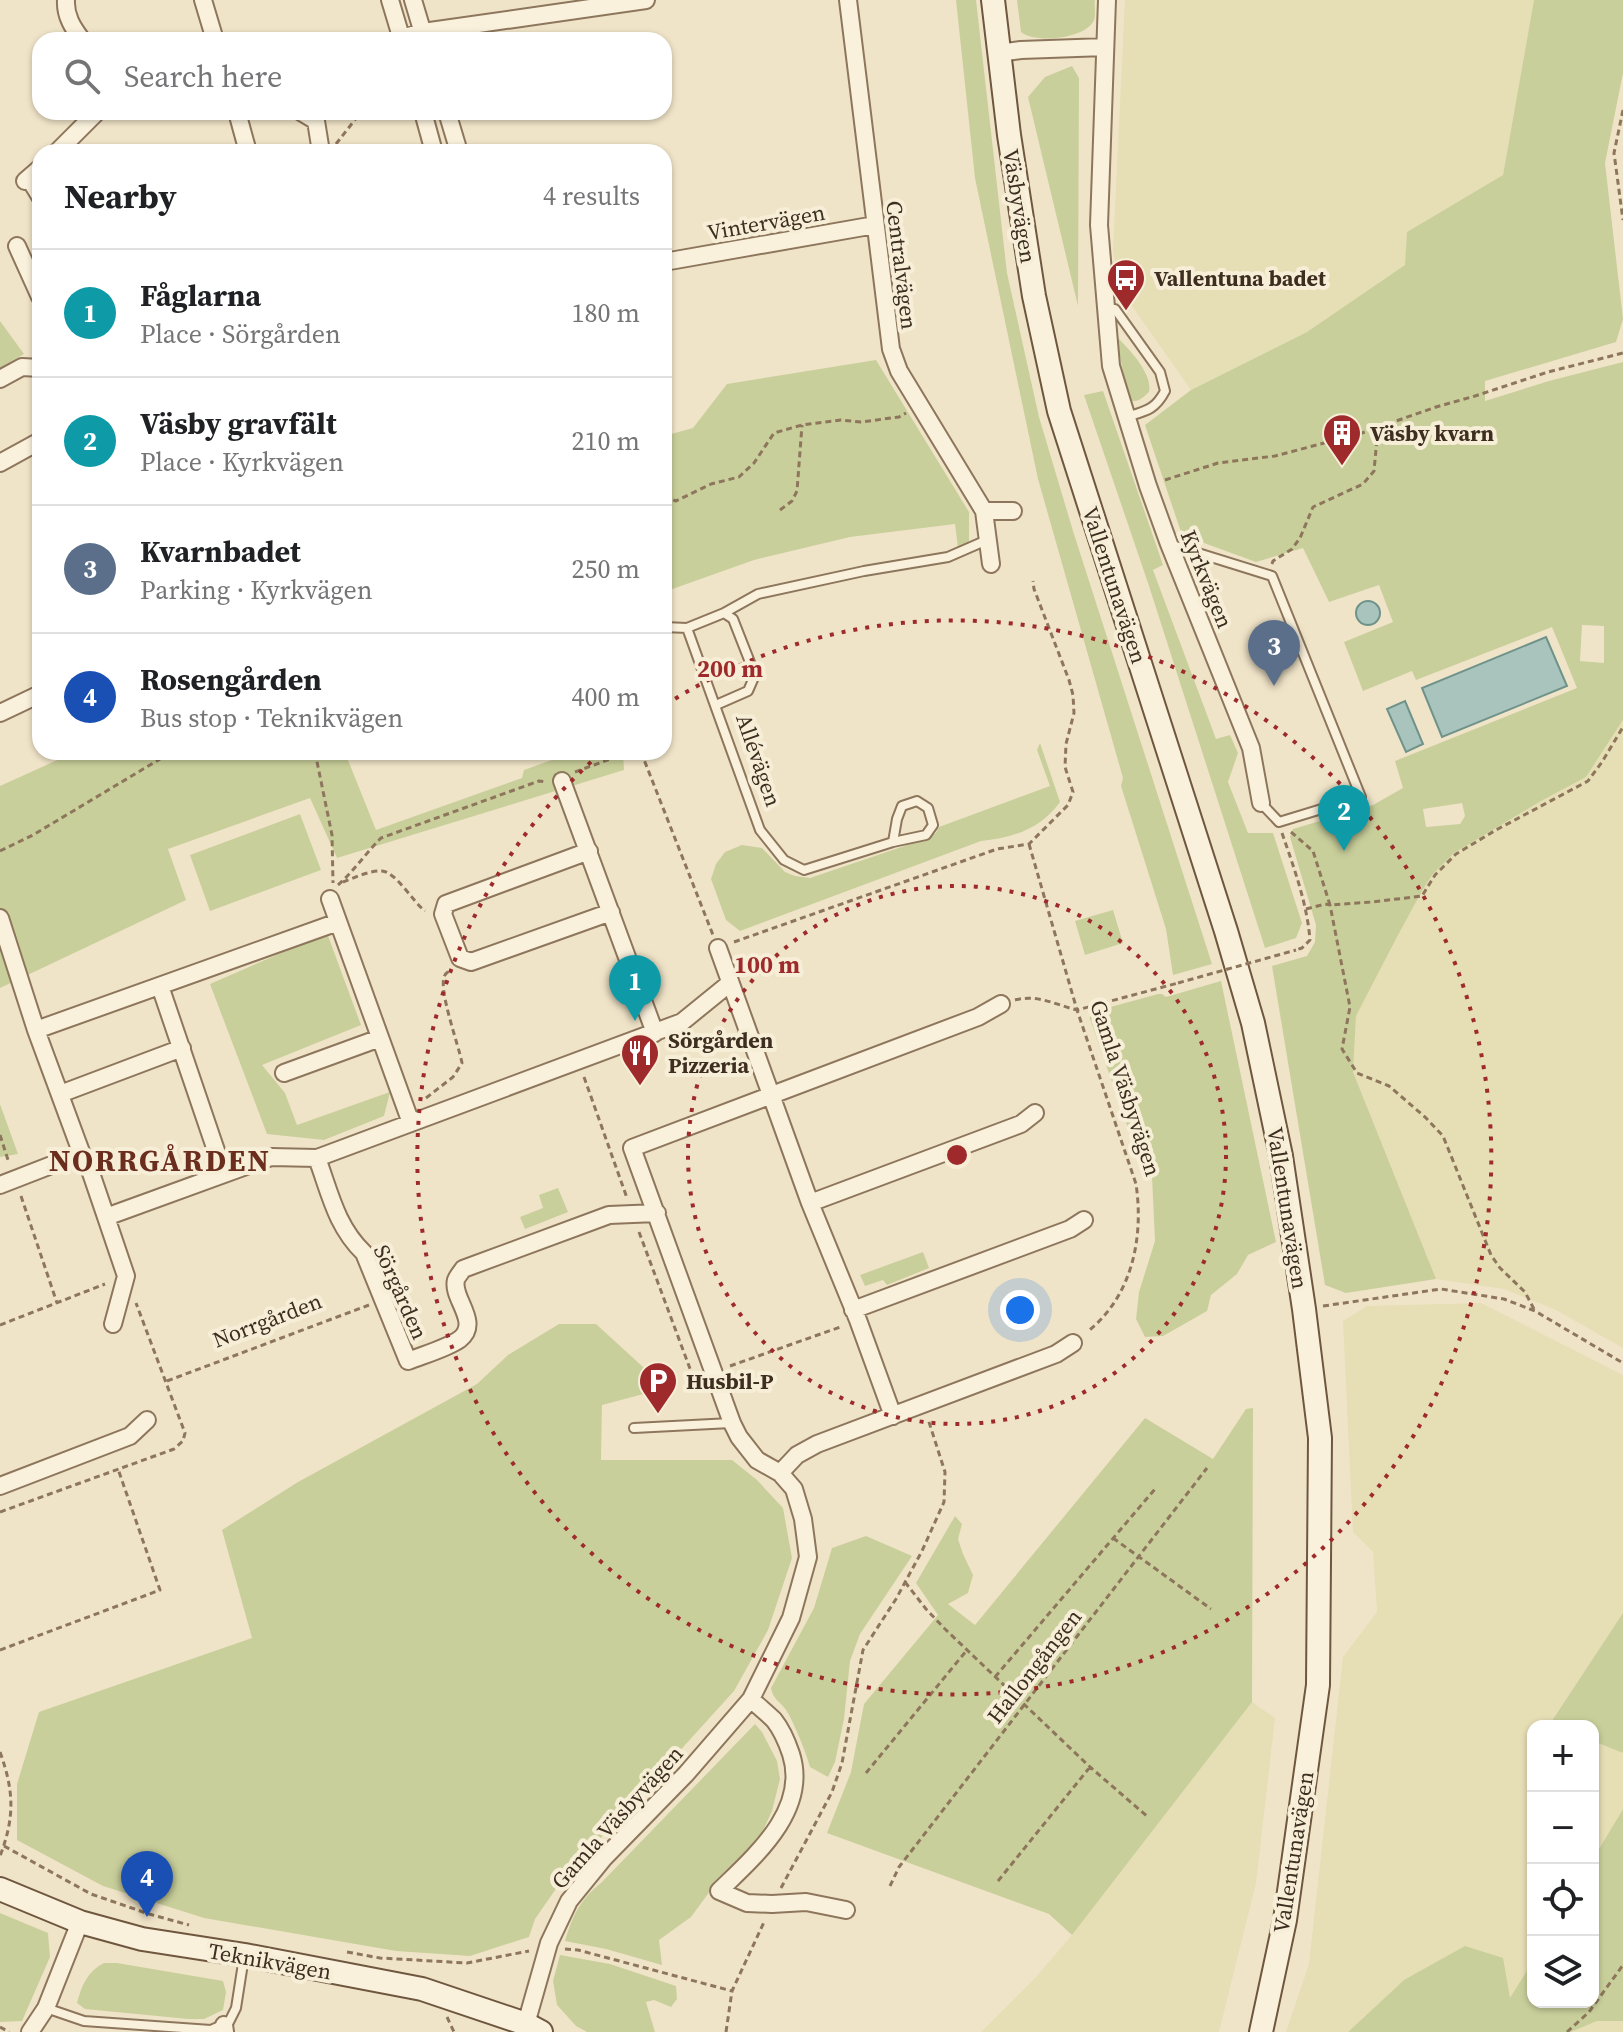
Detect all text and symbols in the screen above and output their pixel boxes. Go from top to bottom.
search box [32,32,672,120]
icon: search [60,54,104,98]
text: Search here [124,56,282,97]
street label: Väsbyvägen [996,147,1044,265]
text: Nearby [64,173,177,219]
text: 4 results [543,178,640,214]
street label: Vintervägen [705,197,827,247]
street label: Centralvägen [879,199,925,331]
bus stop icon: Vallentuna badet [1105,257,1147,312]
place label: Vallentuna badet [1154,263,1327,293]
text: Fåglarna [140,275,261,316]
text: 1 [83,295,97,331]
text: 180 m [572,295,640,331]
text: Place · Sörgården [140,316,341,352]
text: Väsby gravfält [140,403,337,444]
building icon: Väsby kvarn [1321,412,1363,467]
place label: Väsby kvarn [1370,418,1494,448]
text: 2 [83,423,97,459]
text: 210 m [572,423,640,459]
text: Place · Kyrkvägen [140,444,344,480]
street label: Vallentunavägen [1075,503,1155,667]
street label: Kyrkvägen [1174,525,1240,633]
text: Kvarnbadet [140,531,301,572]
text: 3 [83,551,97,587]
text: 250 m [572,551,640,587]
text: Parking · Kyrkvägen [140,572,372,608]
pin: 3 [1248,620,1300,686]
text: 200 m [697,652,763,685]
text: Rosengården [140,659,322,700]
text: 4 [83,679,97,715]
text: 400 m [572,679,640,715]
text: Bus stop · Teknikvägen [140,700,403,736]
street label: Allévägen [729,710,789,810]
pin: 2 [1318,785,1370,851]
text: 100 m [734,948,800,981]
pin: 1 [609,955,661,1021]
street label: Gamla Väsbyvägen [1083,996,1169,1180]
place label: Sörgården Pizzeria [668,1025,774,1080]
restaurant icon: Sörgården Pizzeria [619,1032,661,1087]
street label: Vallentunavägen [1260,1125,1316,1291]
district label: NORRGÅRDEN [49,1140,271,1181]
centre of rings [943,1141,971,1169]
street label: Sörgården [367,1240,435,1344]
street label: Norrgården [208,1285,326,1355]
your location [1000,1290,1040,1330]
parking icon: Husbil-P [637,1360,679,1415]
place label: Husbil-P [686,1366,774,1396]
street label: Hallongången [980,1602,1088,1730]
map controls [1527,1720,1599,2008]
button: + [1527,1720,1599,1792]
street label: Gamla Väsbyvägen [545,1739,689,1895]
street label: Vallentunavägen [1265,1769,1321,1935]
button: − [1527,1792,1599,1864]
pin: 4 [121,1851,173,1917]
button: locate [1527,1864,1599,1936]
street label: Teknikvägen [206,1935,334,1987]
button: layers [1527,1936,1599,2008]

